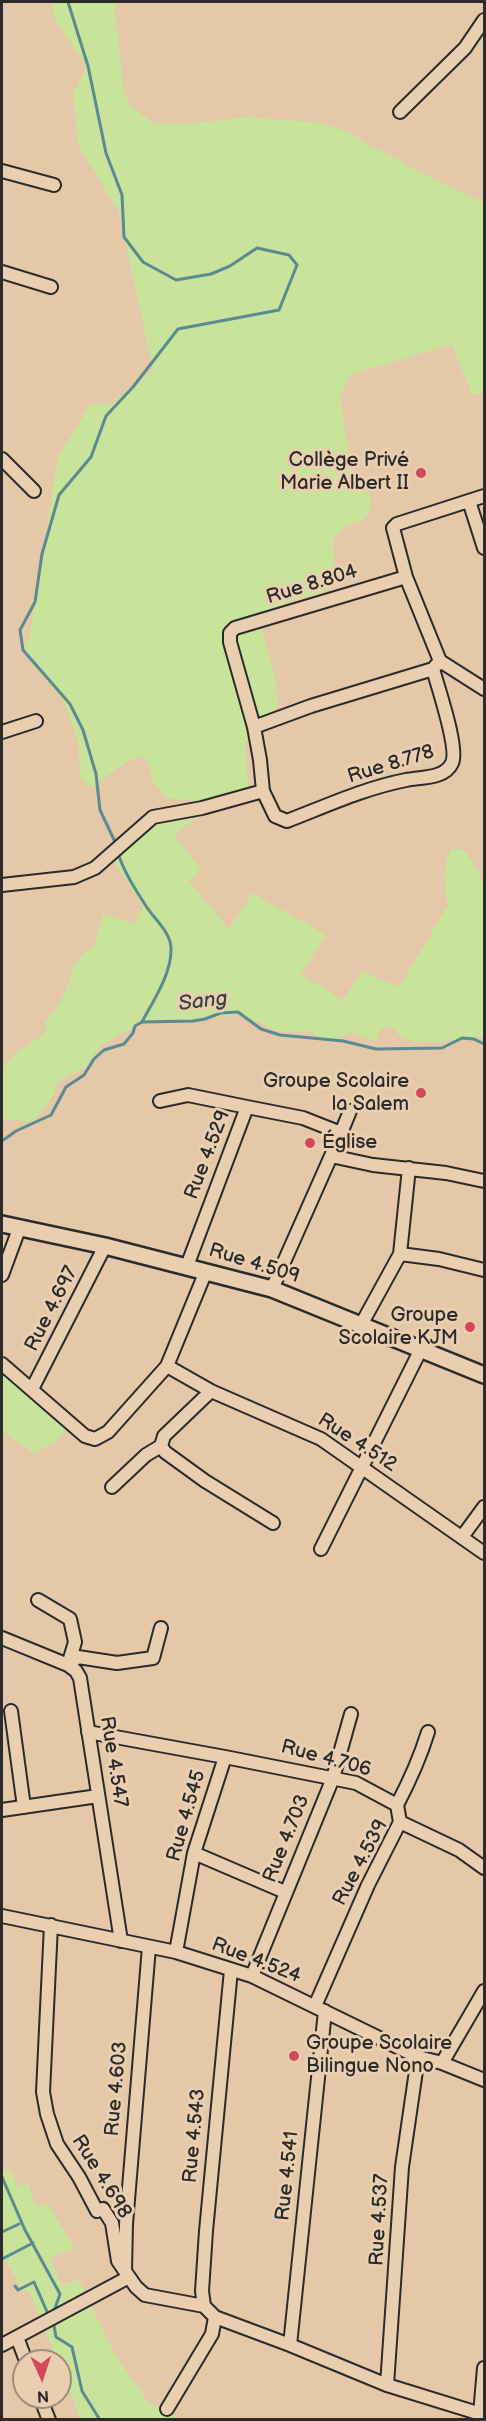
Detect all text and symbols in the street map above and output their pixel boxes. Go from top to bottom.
place label: Collège Privé Marie Albert II [280,449,409,496]
marker: Collège Privé Marie Albert II [414,466,428,480]
street label: Rue 8.804 [264,560,360,610]
street label: Rue 8.778 [345,740,437,790]
water label: Sang [177,987,229,1017]
place label: Groupe Scolaire la Salem [263,1070,409,1117]
marker: Groupe Scolaire la Salem [414,1086,428,1100]
street label: Rue 4.529 [180,1107,236,1203]
place label: Église [322,1131,377,1155]
marker: Église [303,1136,317,1150]
street label: Rue 4.509 [206,1239,302,1289]
street label: Rue 4.697 [20,1262,84,1356]
place label: Groupe Scolaire KJM [339,1304,458,1351]
marker: Groupe Scolaire KJM [463,1320,477,1334]
street label: Rue 4.512 [313,1409,401,1477]
street label: Rue 4.547 [94,1715,132,1809]
street label: Rue 4.706 [278,1735,374,1783]
street label: Rue 4.545 [163,1768,211,1864]
street label: Rue 4.703 [259,1792,315,1886]
street label: Rue 4.539 [328,1816,394,1910]
street label: Rue 4.524 [208,1933,304,1989]
place label: Groupe Scolaire Bilingue Nono [306,2032,452,2079]
street label: Rue 4.603 [101,2041,133,2137]
marker: Groupe Scolaire Bilingue Nono [287,2049,301,2063]
street label: Rue 4.543 [179,2088,211,2184]
street label: Rue 4.541 [271,2130,305,2222]
street label: Rue 4.698 [66,2131,136,2223]
street label: Rue 4.537 [366,2173,394,2267]
north arrow [12,2349,72,2409]
text: N [36,2386,49,2405]

